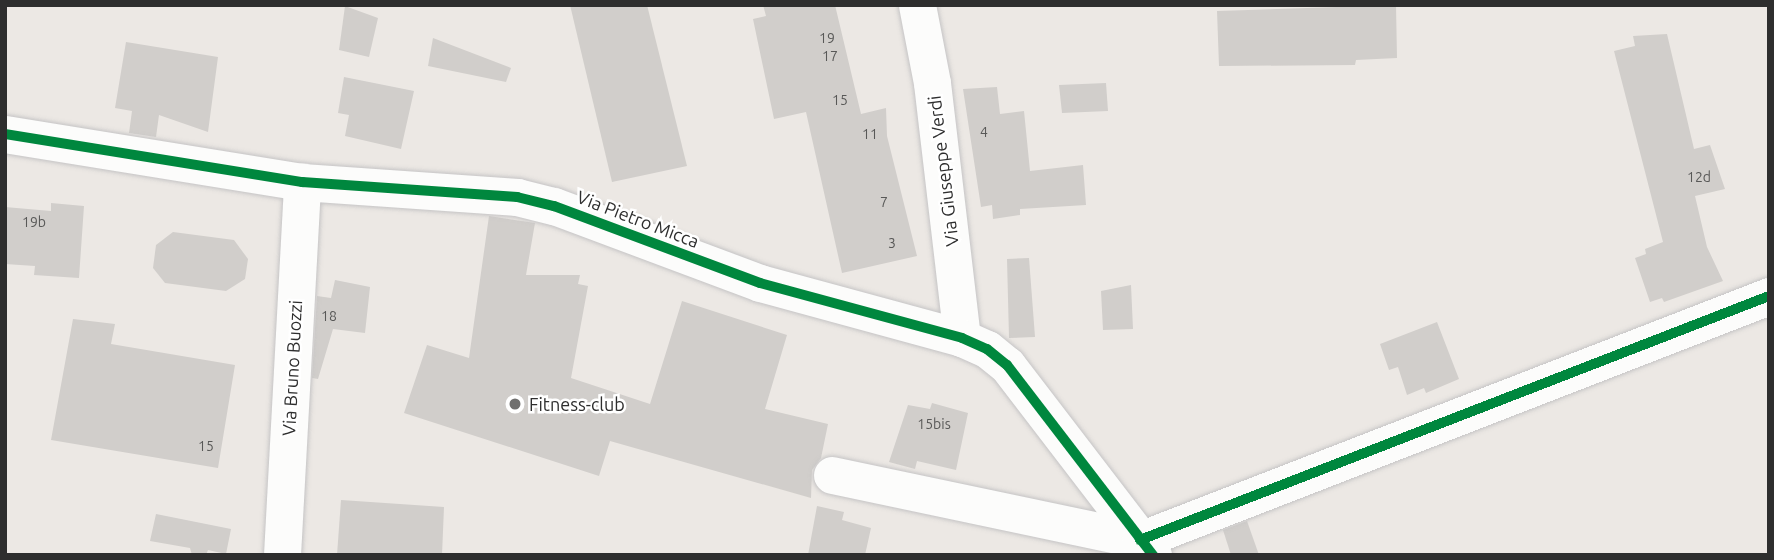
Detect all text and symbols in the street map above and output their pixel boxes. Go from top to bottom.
house number: 19 [819,30,835,46]
house number: 17 [822,48,838,64]
house number: 15 [832,92,848,108]
street label: Via Giuseppe Verdi [923,94,963,248]
house number: 4 [980,124,988,140]
house number: 11 [862,126,878,142]
house number: 12d [1687,169,1711,185]
street label: Via Pietro Micca [574,186,702,252]
house number: 7 [880,194,888,210]
house number: 19b [22,214,46,230]
house number: 3 [888,235,896,251]
street label: Via Bruno Buozzi [278,299,306,437]
house number: 18 [321,308,337,324]
place label: Fitness-club [529,393,625,415]
marker: Fitness-club [507,396,523,412]
house number: 15bis [917,416,951,432]
house number: 15 [198,438,214,454]

